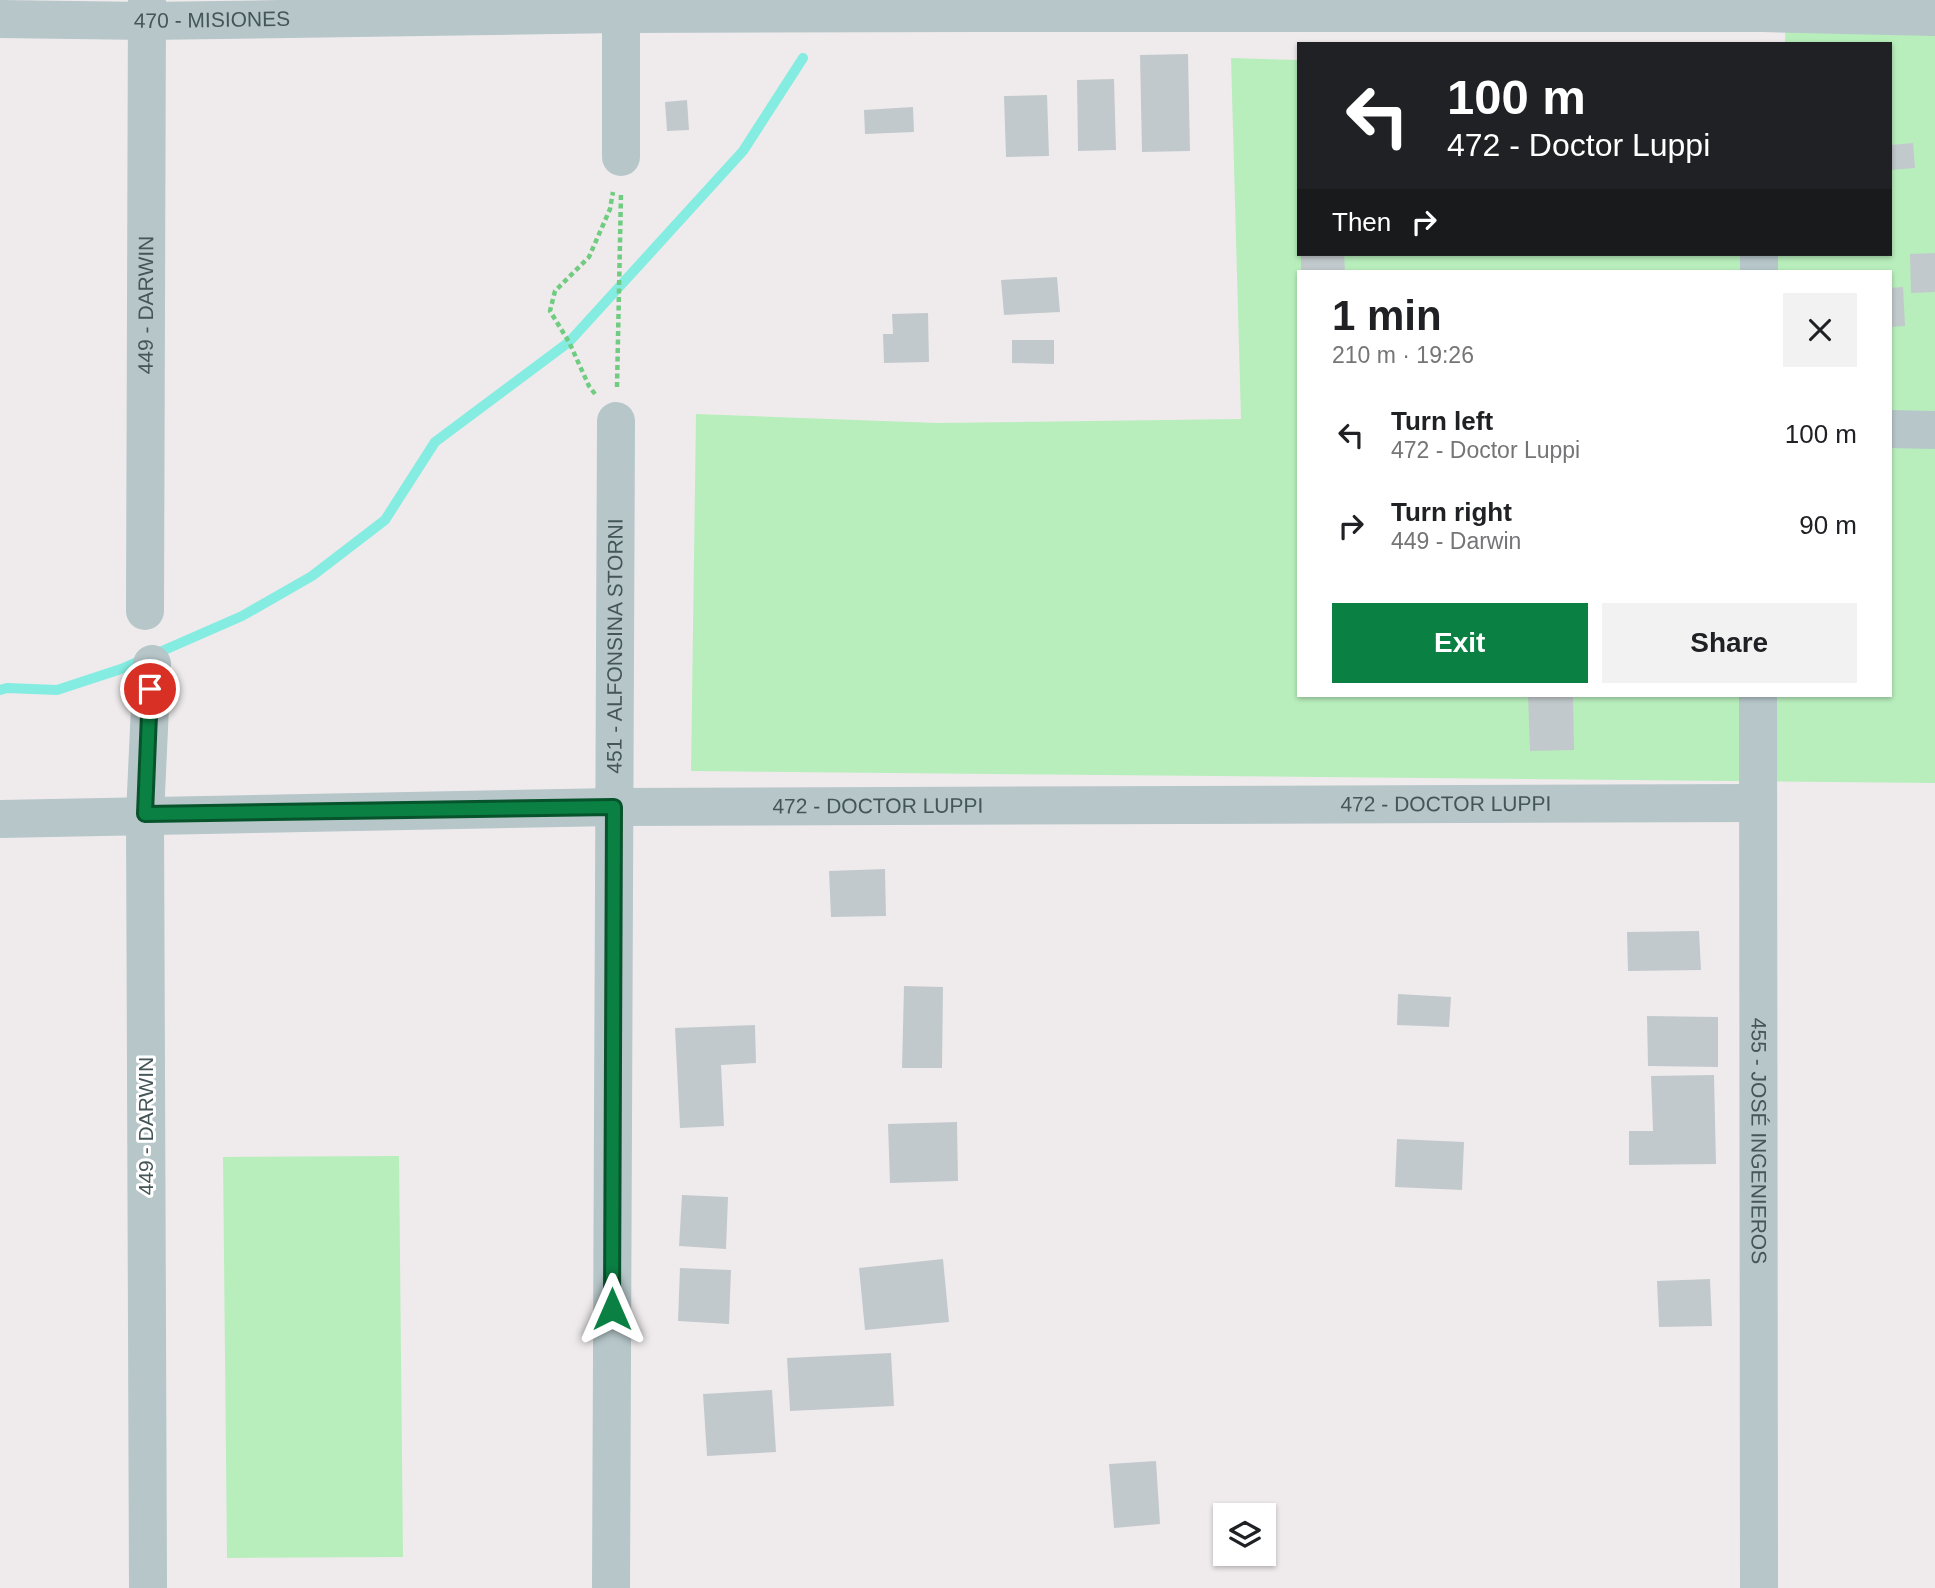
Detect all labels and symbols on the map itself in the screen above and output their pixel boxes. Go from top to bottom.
street label: 470 - MISIONES [134,7,290,32]
street label: 449 - DARWIN [134,236,157,374]
street label: 451 - ALFONSINA STORNI [602,518,627,774]
pin [120,659,180,719]
street label: 472 - DOCTOR LUPPI [1340,792,1551,815]
street label: 472 - DOCTOR LUPPI [772,794,983,817]
street label: 455 - JOSÉ INGENIEROS [1747,1018,1771,1264]
street label: 449 - DARWIN [134,1057,157,1195]
position arrow [575,1272,649,1346]

